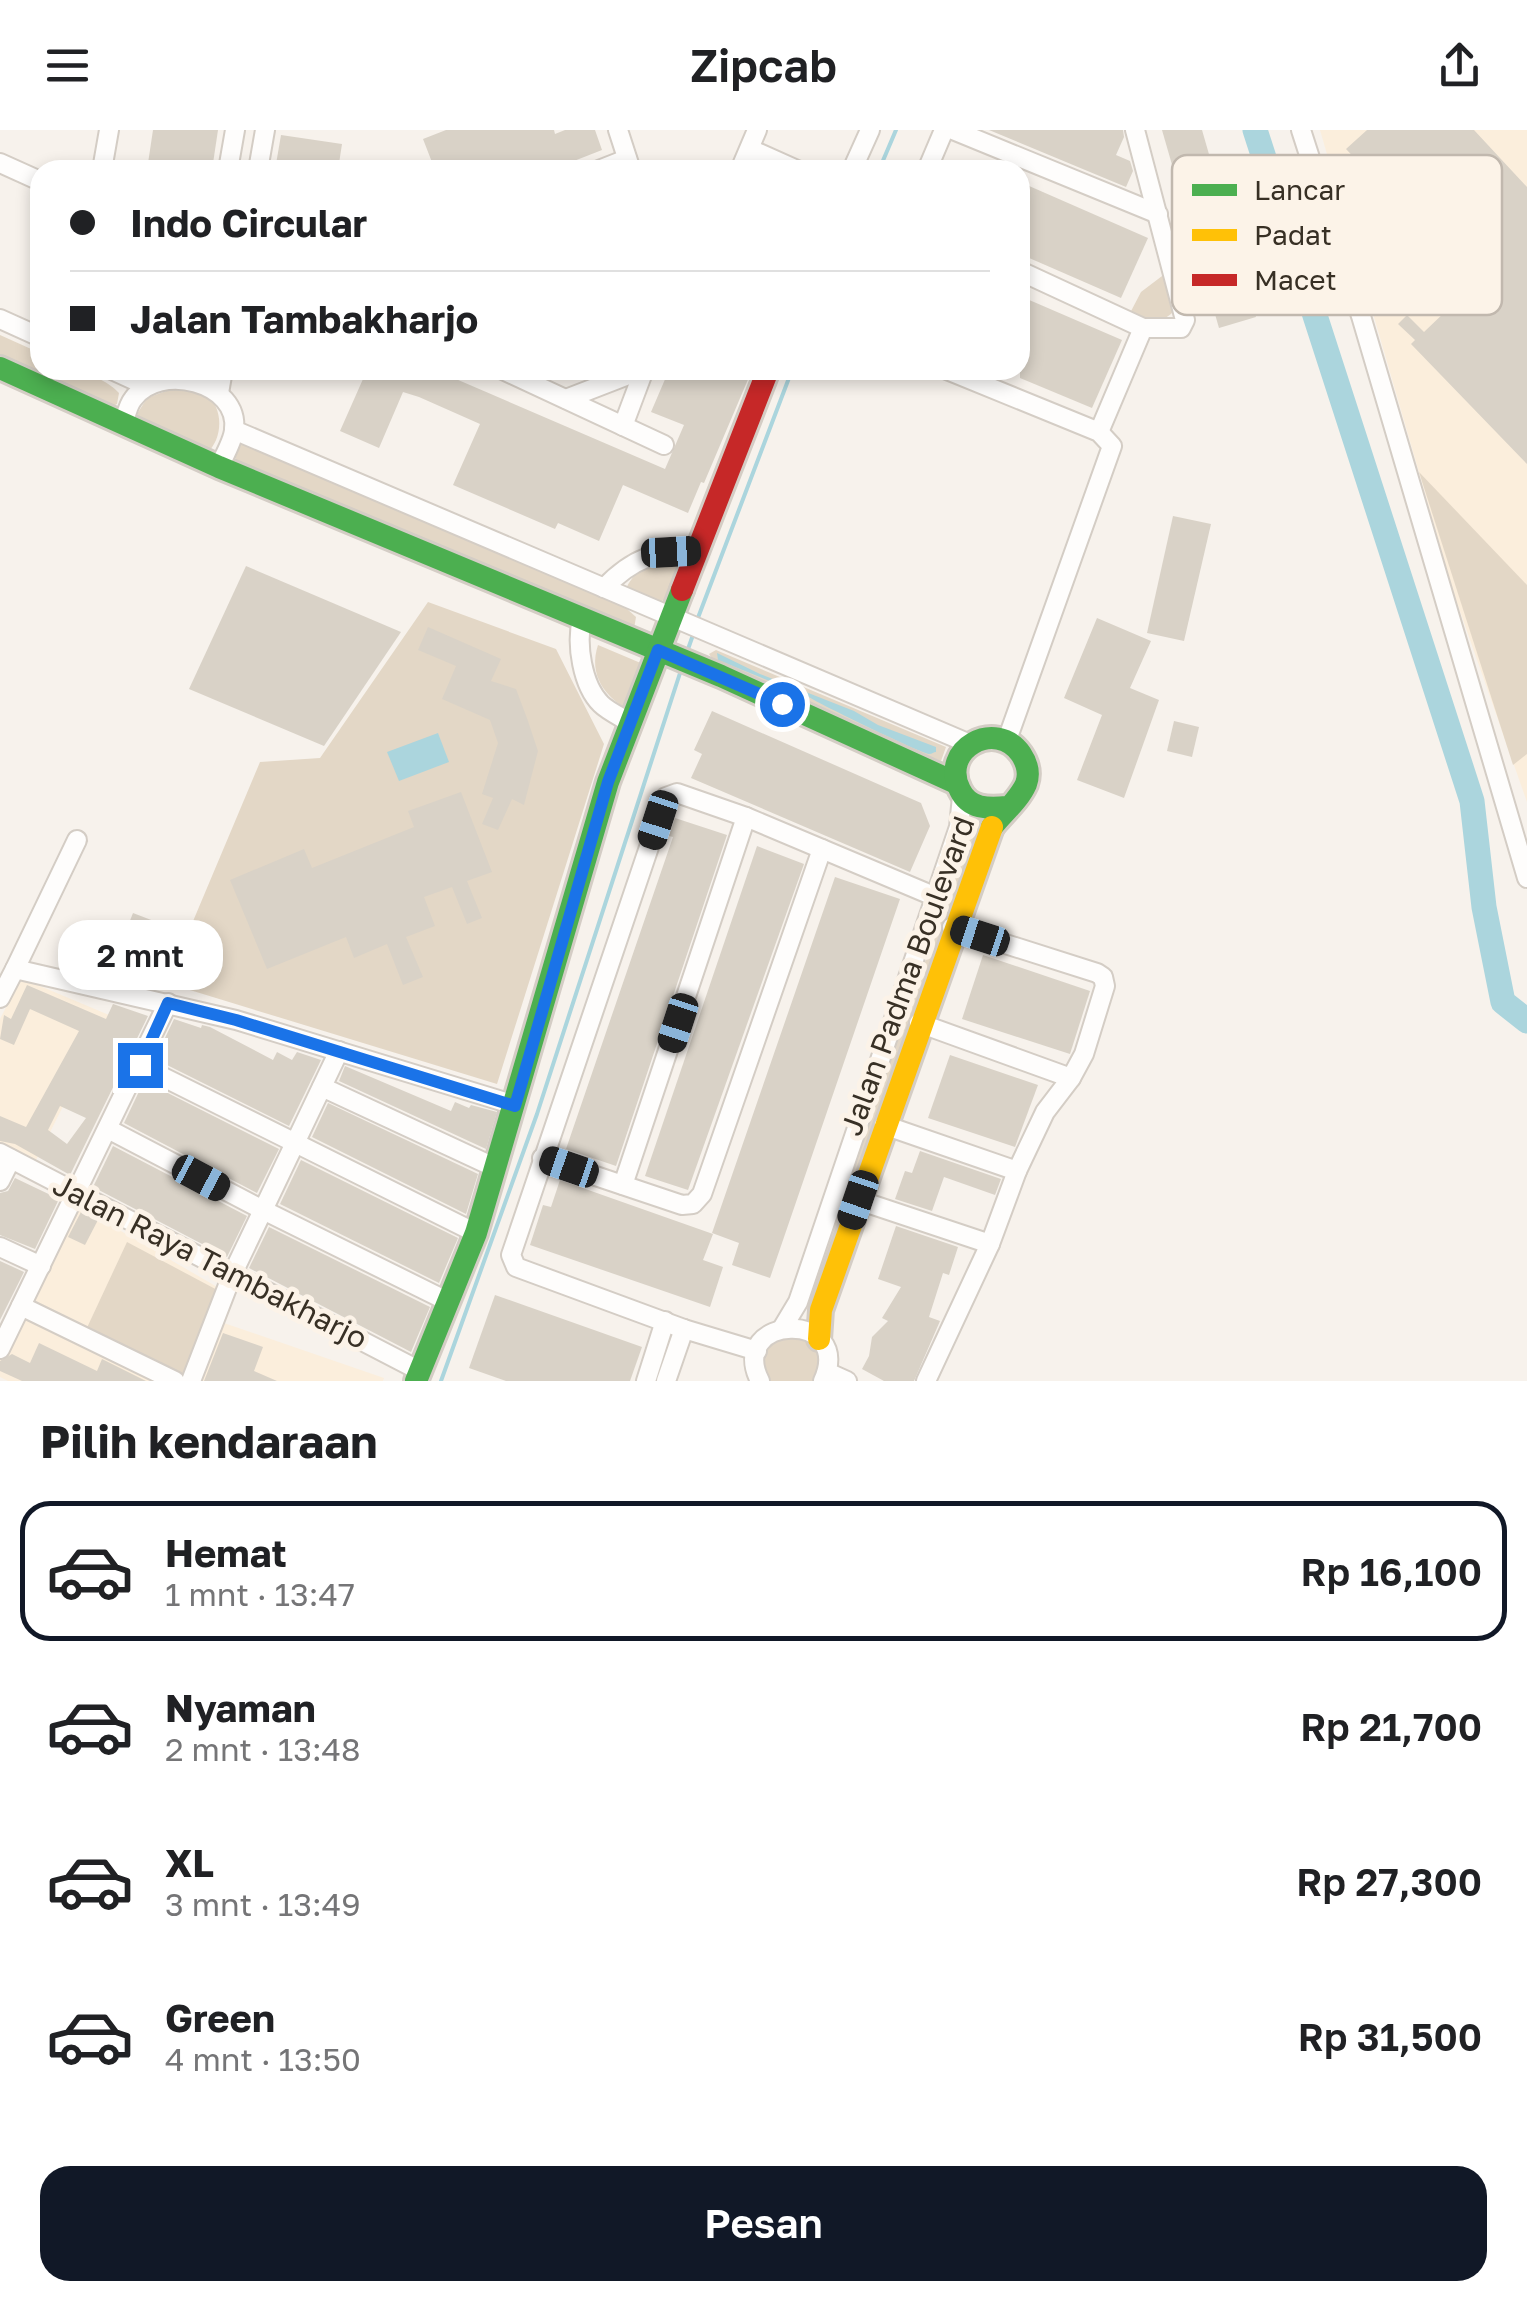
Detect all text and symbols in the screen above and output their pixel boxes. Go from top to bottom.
icon: menu [40,38,95,93]
text: Zipcab [690,38,837,92]
icon: share [1432,38,1487,93]
legend [1172,155,1502,315]
text: Lancar [1254,173,1345,206]
text: Indo Circular [130,200,367,245]
text: Padat [1254,218,1332,251]
text: Macet [1254,263,1337,296]
text: Jalan Tambakharjo [130,296,478,341]
car [640,535,702,569]
route start [760,682,805,727]
car [634,787,682,853]
street label: Jalan Padma Boulevard [833,811,982,1140]
car [947,912,1013,960]
callout: 2 mnt [58,920,222,990]
text: 2 mnt [97,936,184,974]
car [654,990,702,1056]
route end [118,1043,163,1088]
car [536,1143,602,1191]
car [167,1151,235,1205]
street label: Jalan Raya Tambakharjo [47,1166,374,1356]
car [834,1167,882,1233]
text: Pilih kendaraan [40,1414,377,1468]
icon: car [45,1526,135,1616]
text: Hemat [165,1530,287,1575]
text: Rp 16,100 [1301,1549,1482,1594]
text: 1 mnt · 13:47 [165,1575,355,1613]
icon: car [45,1681,135,1771]
text: Nyaman [165,1685,316,1730]
text: Rp 21,700 [1300,1704,1482,1749]
text: 2 mnt · 13:48 [165,1730,361,1768]
icon: car [45,1836,135,1926]
text: XL [165,1840,214,1885]
text: Rp 27,300 [1296,1859,1482,1904]
text: 3 mnt · 13:49 [165,1885,361,1923]
icon: car [45,1991,135,2081]
text: Green [165,1995,275,2040]
text: Rp 31,500 [1298,2014,1482,2059]
text: 4 mnt · 13:50 [165,2040,361,2078]
button: Pesan [40,2166,1487,2281]

